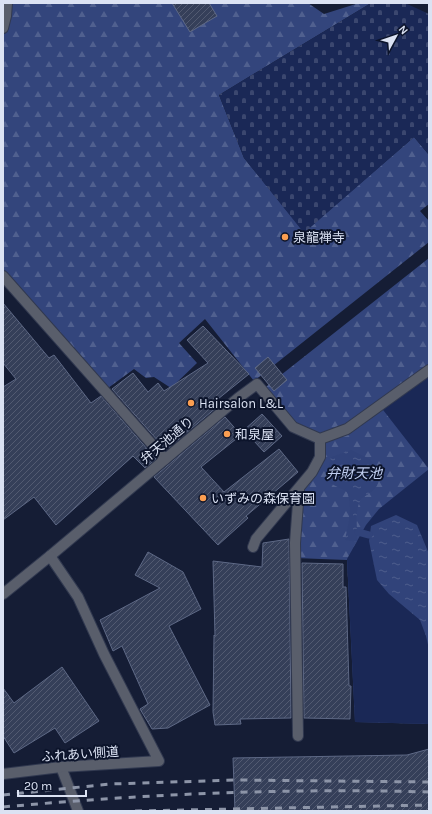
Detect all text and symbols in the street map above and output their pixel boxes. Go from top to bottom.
north arrow [376,16,416,56]
text: N [396,23,411,37]
place label: 泉龍禅寺 [293,230,345,245]
marker: 泉龍禅寺 [280,232,290,242]
place label: Hairsalon L&L [199,396,283,411]
marker: Hairsalon L&L [186,398,196,408]
street label: 弁天池通り [137,413,197,467]
place label: 和泉屋 [235,427,274,442]
marker: 和泉屋 [222,429,232,439]
water label: 弁財天池 [326,465,384,482]
place label: いずみの森保育園 [211,491,315,506]
marker: いずみの森保育園 [198,493,208,503]
street label: ふれあい側道 [41,744,119,764]
scale bar [18,772,86,798]
text: 20 m [24,779,52,793]

